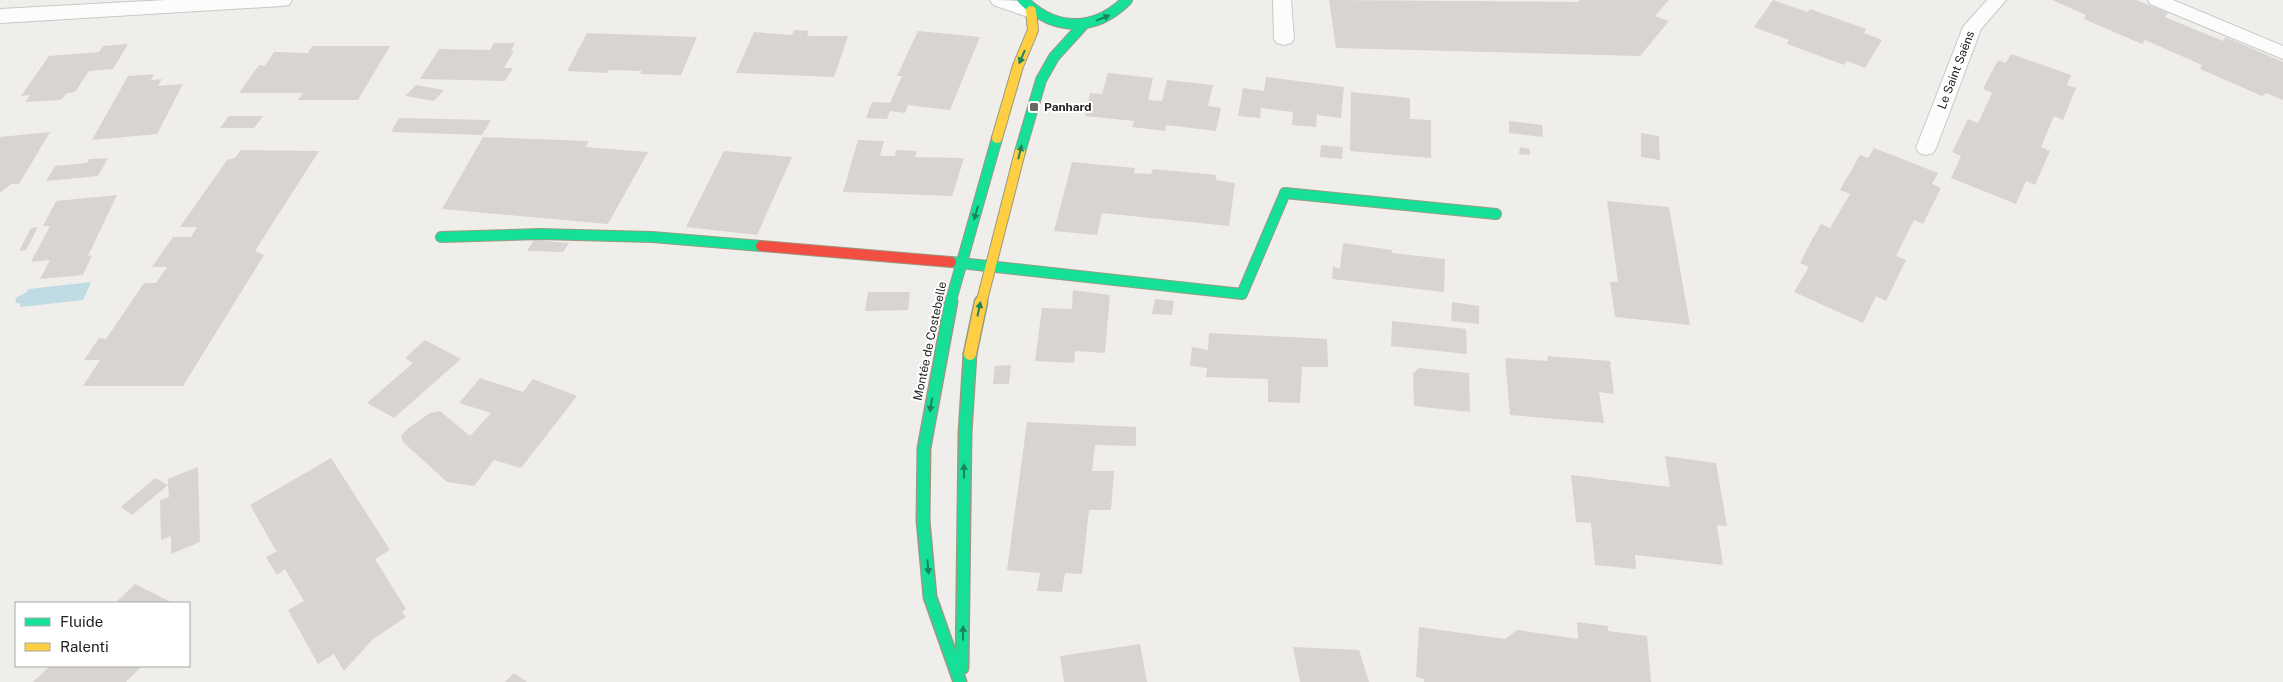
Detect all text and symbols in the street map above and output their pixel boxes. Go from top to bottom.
one-way arrow [1096,14,1111,21]
street label: Le Saint Saëns [1935,29,1977,111]
one-way arrow [1017,50,1025,64]
place label: Panhard [1044,100,1092,114]
marker: Panhard [1028,101,1040,113]
one-way arrow [1016,145,1024,160]
one-way arrow [972,206,980,221]
street label: Montée de Costebelle [911,280,950,402]
one-way arrow [976,301,984,317]
one-way arrow [926,397,934,413]
one-way arrow [960,463,968,479]
one-way arrow [924,559,932,575]
legend [15,602,190,667]
text: Fluide [60,613,103,630]
one-way arrow [959,625,967,641]
text: Ralenti [60,638,109,655]

